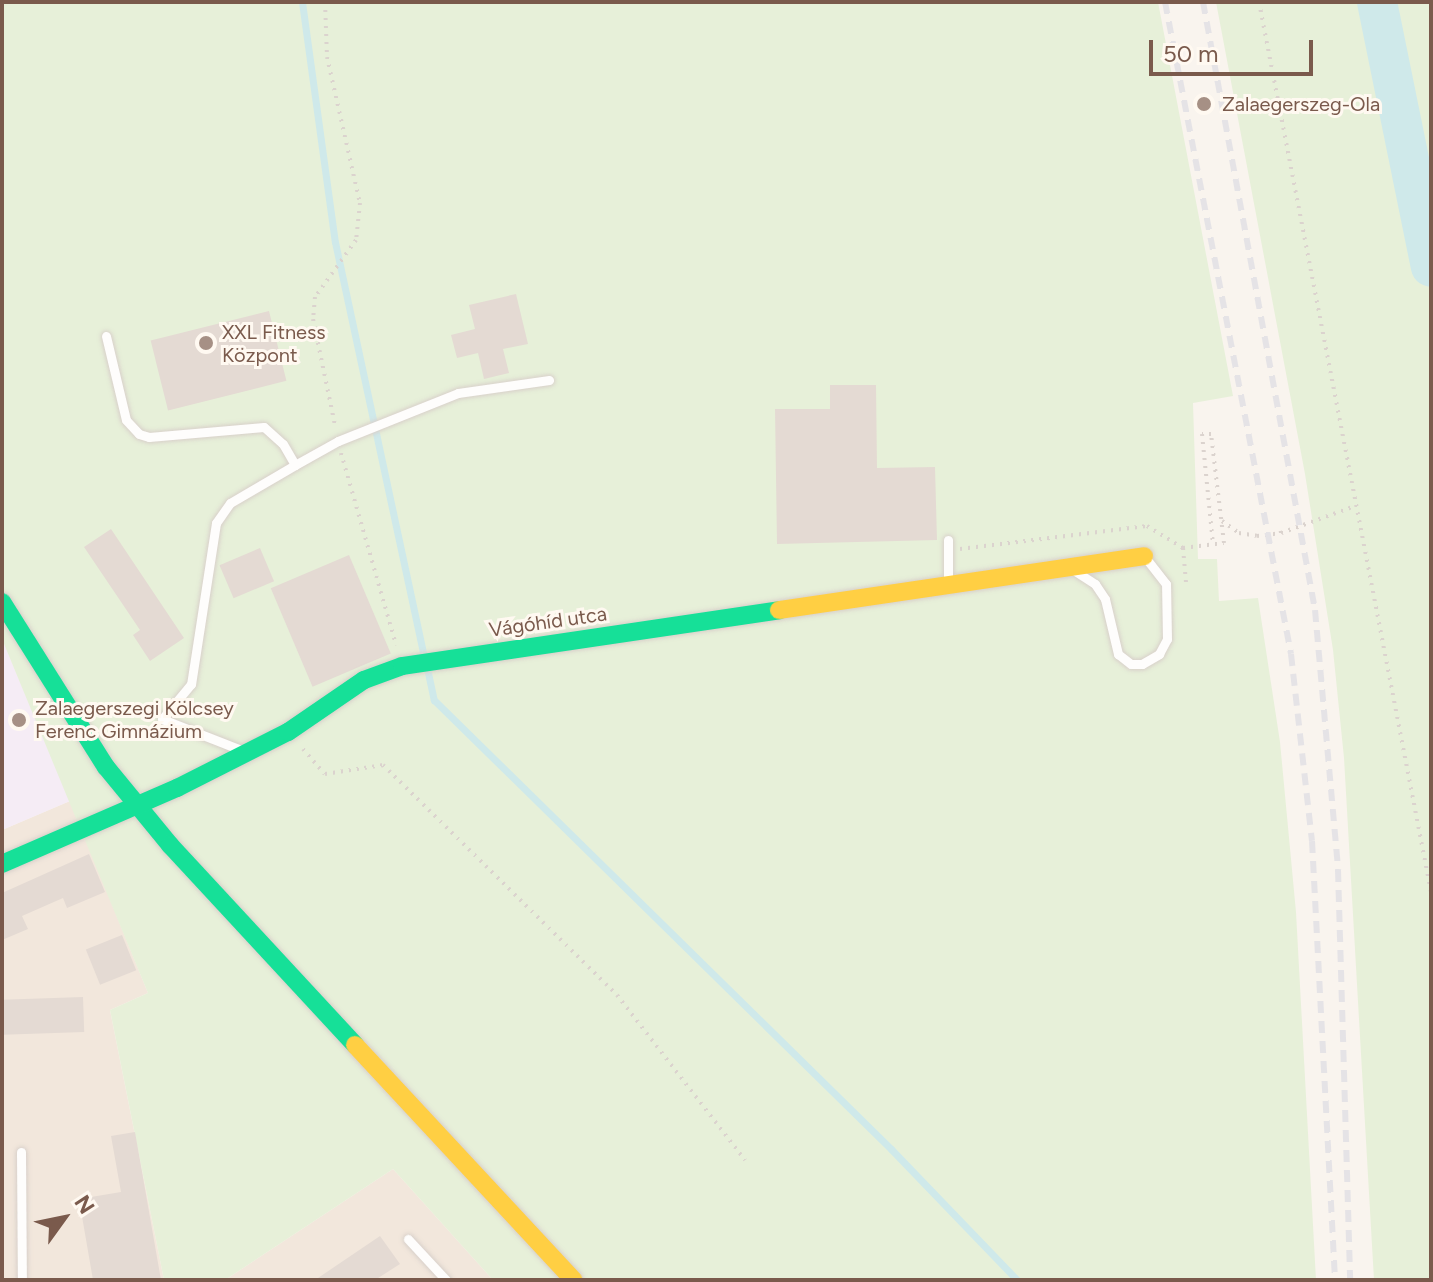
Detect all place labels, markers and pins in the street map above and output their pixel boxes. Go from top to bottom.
place label: Zalaegerszeg-Ola [1222,92,1380,116]
marker: Zalaegerszeg-Ola [1193,93,1215,115]
place label: XXL Fitness Központ [222,320,326,367]
marker: XXL Fitness Központ [197,334,215,352]
place label: Zalaegerszegi Kölcsey Ferenc Gimnázium [35,696,234,743]
marker: Zalaegerszegi Kölcsey Ferenc Gimnázium [10,711,28,729]

